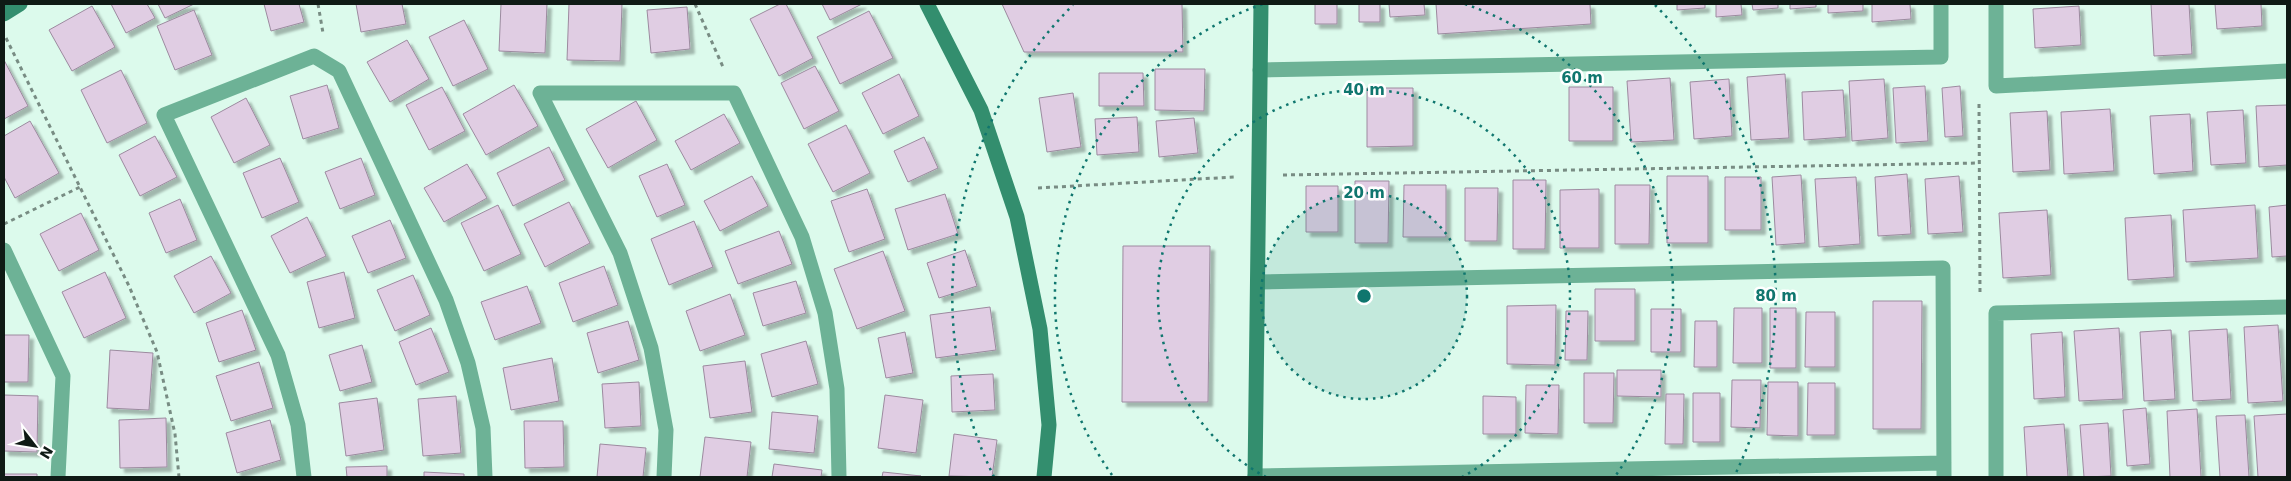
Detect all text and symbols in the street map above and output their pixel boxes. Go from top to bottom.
text: 60 m [1561,69,1603,87]
text: 40 m [1343,81,1385,99]
text: 20 m [1343,184,1385,202]
centre of rings [1355,287,1373,305]
text: 80 m [1755,287,1797,305]
north arrow [10,421,60,471]
text: N [36,444,56,462]

